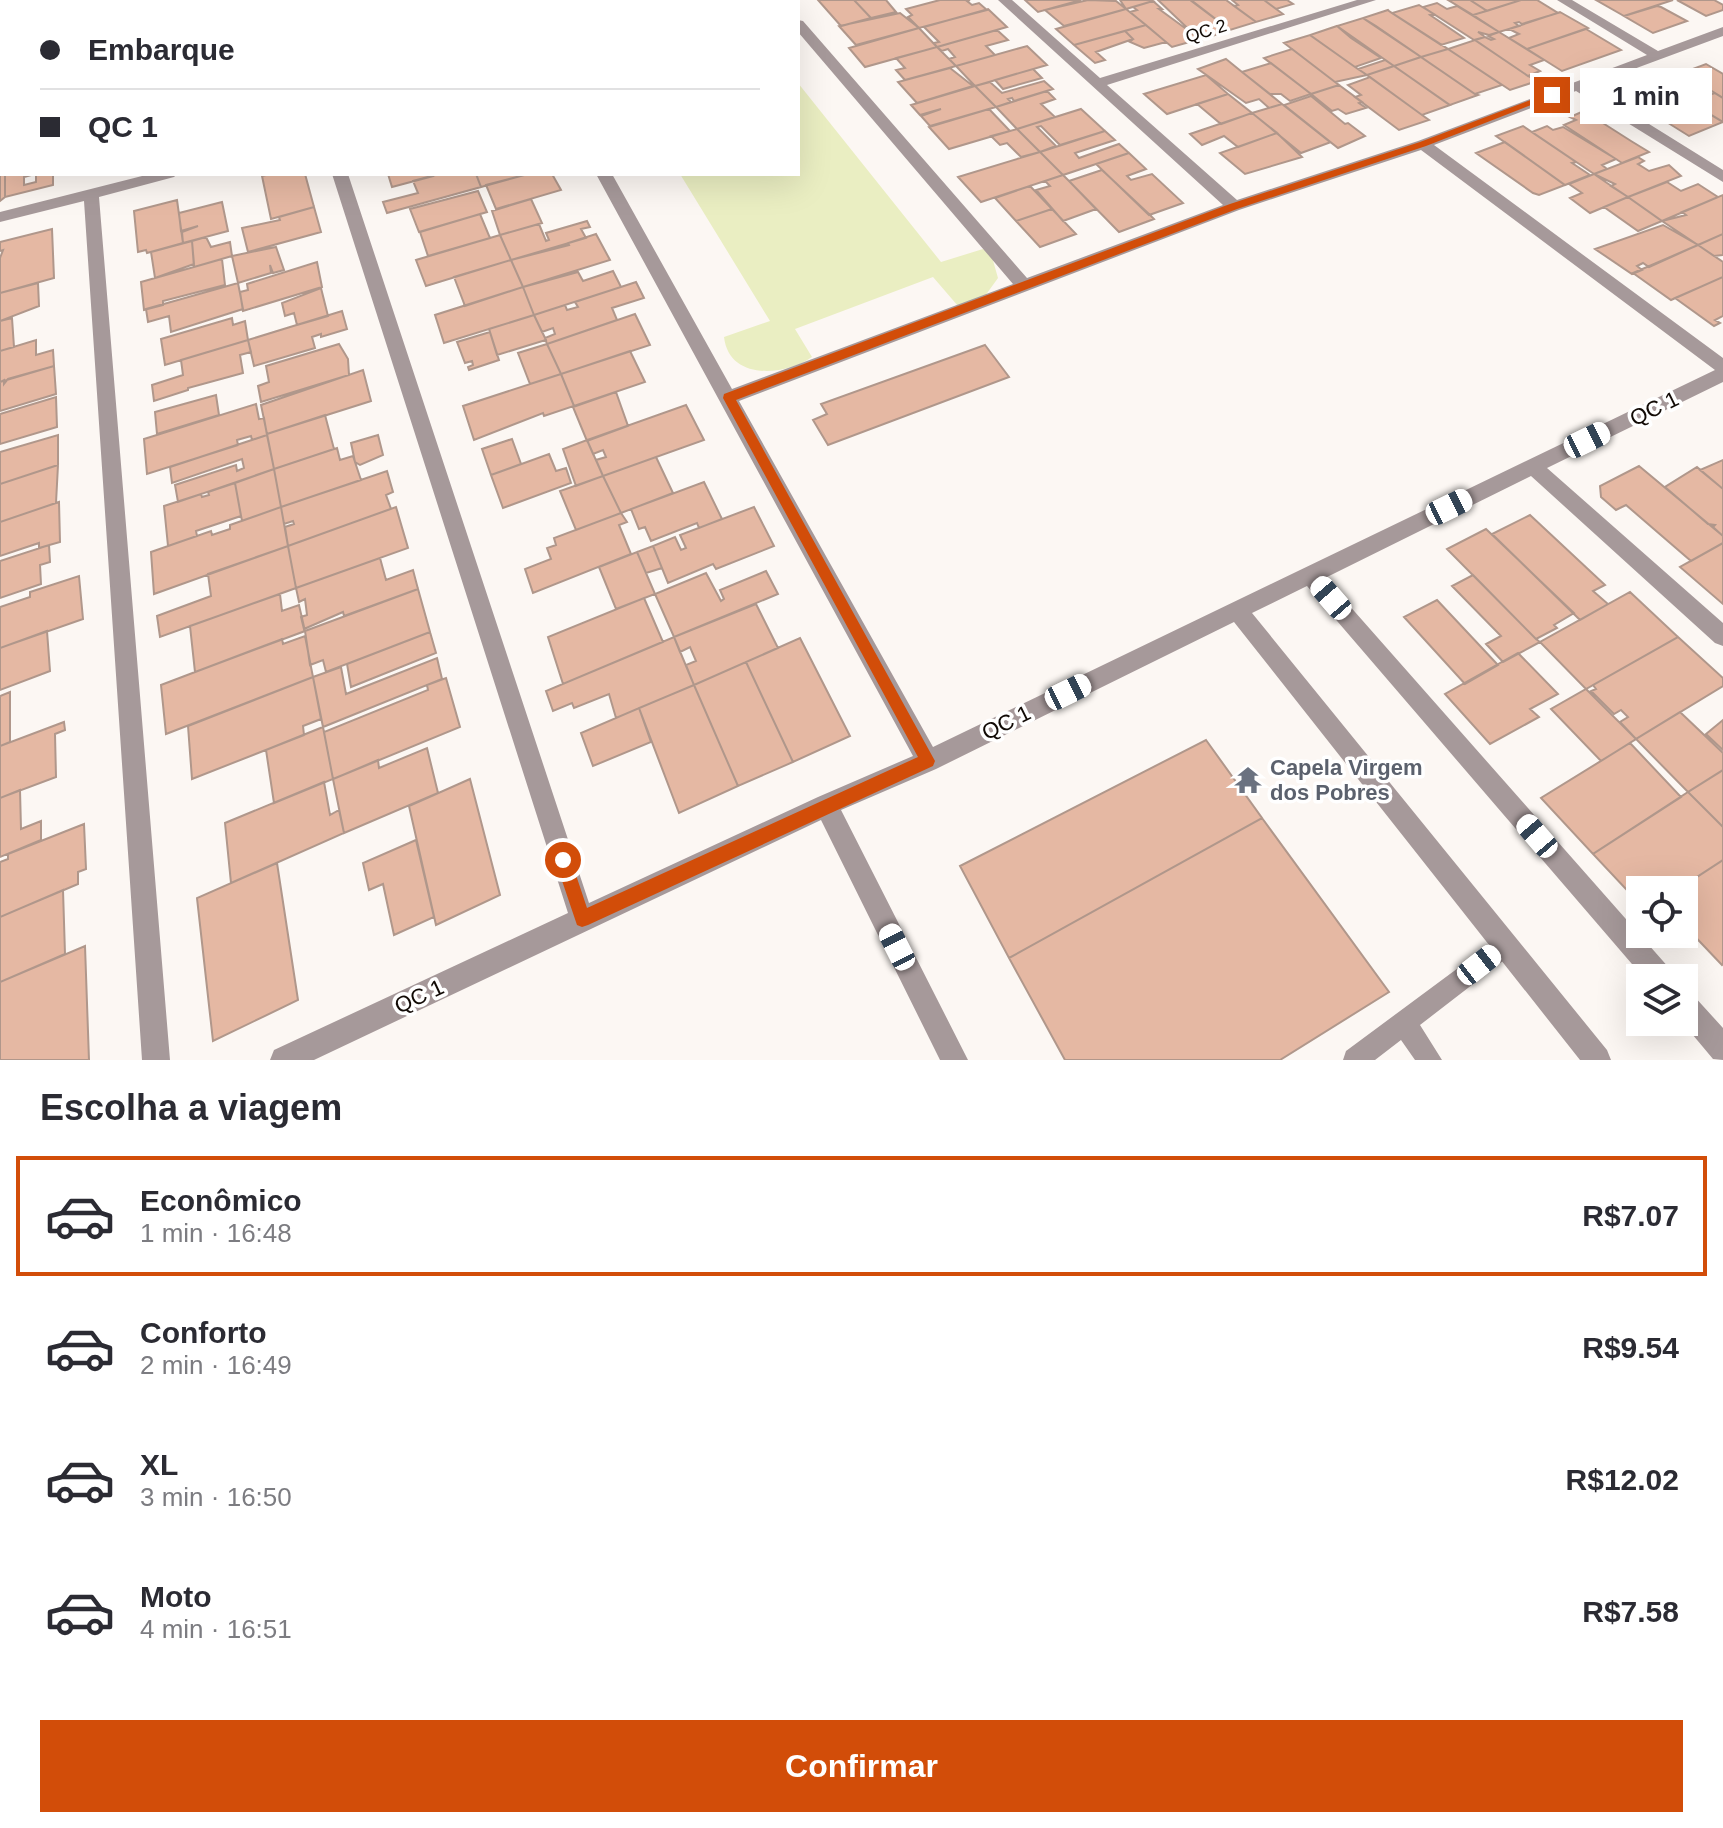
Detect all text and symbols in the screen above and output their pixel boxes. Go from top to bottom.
street label: QC 2 [1183,15,1229,47]
text: Embarque [88,33,235,66]
callout: 1 min [1580,67,1712,123]
route end [1534,77,1570,113]
text: 1 min [1612,81,1680,111]
text: QC 1 [88,110,158,143]
street label: QC 1 [1626,386,1683,431]
car [1560,419,1614,461]
car [1422,486,1476,528]
car [1306,572,1356,624]
car [1041,671,1095,713]
street label: QC 1 [978,700,1035,745]
place label: Capela Virgem dos Pobres [1270,755,1422,805]
temple icon: Capela Virgem dos Pobres [1233,765,1263,795]
car [1512,810,1562,862]
route start [545,842,581,878]
map controls [1626,876,1698,1036]
button: locate [1626,876,1698,948]
car [875,920,919,974]
car [1453,941,1505,989]
button: layers [1626,964,1698,1036]
street label: QC 1 [391,974,448,1019]
text: Escolha a viagem [40,1087,342,1128]
icon: car [44,1180,116,1252]
text: Econômico [140,1184,302,1217]
text: R$7.07 [1582,1199,1679,1232]
text: 1 min · 16:48 [140,1218,292,1248]
icon: car [44,1312,116,1384]
text: Conforto [140,1316,267,1349]
text: R$9.54 [1582,1331,1679,1364]
text: 2 min · 16:49 [140,1350,292,1380]
icon: car [44,1444,116,1516]
text: XL [140,1448,178,1481]
text: R$12.02 [1566,1463,1679,1496]
text: 3 min · 16:50 [140,1482,292,1512]
icon: car [44,1576,116,1648]
text: Moto [140,1580,212,1613]
text: R$7.58 [1582,1595,1679,1628]
text: 4 min · 16:51 [140,1614,292,1644]
button: Confirmar [40,1720,1683,1812]

